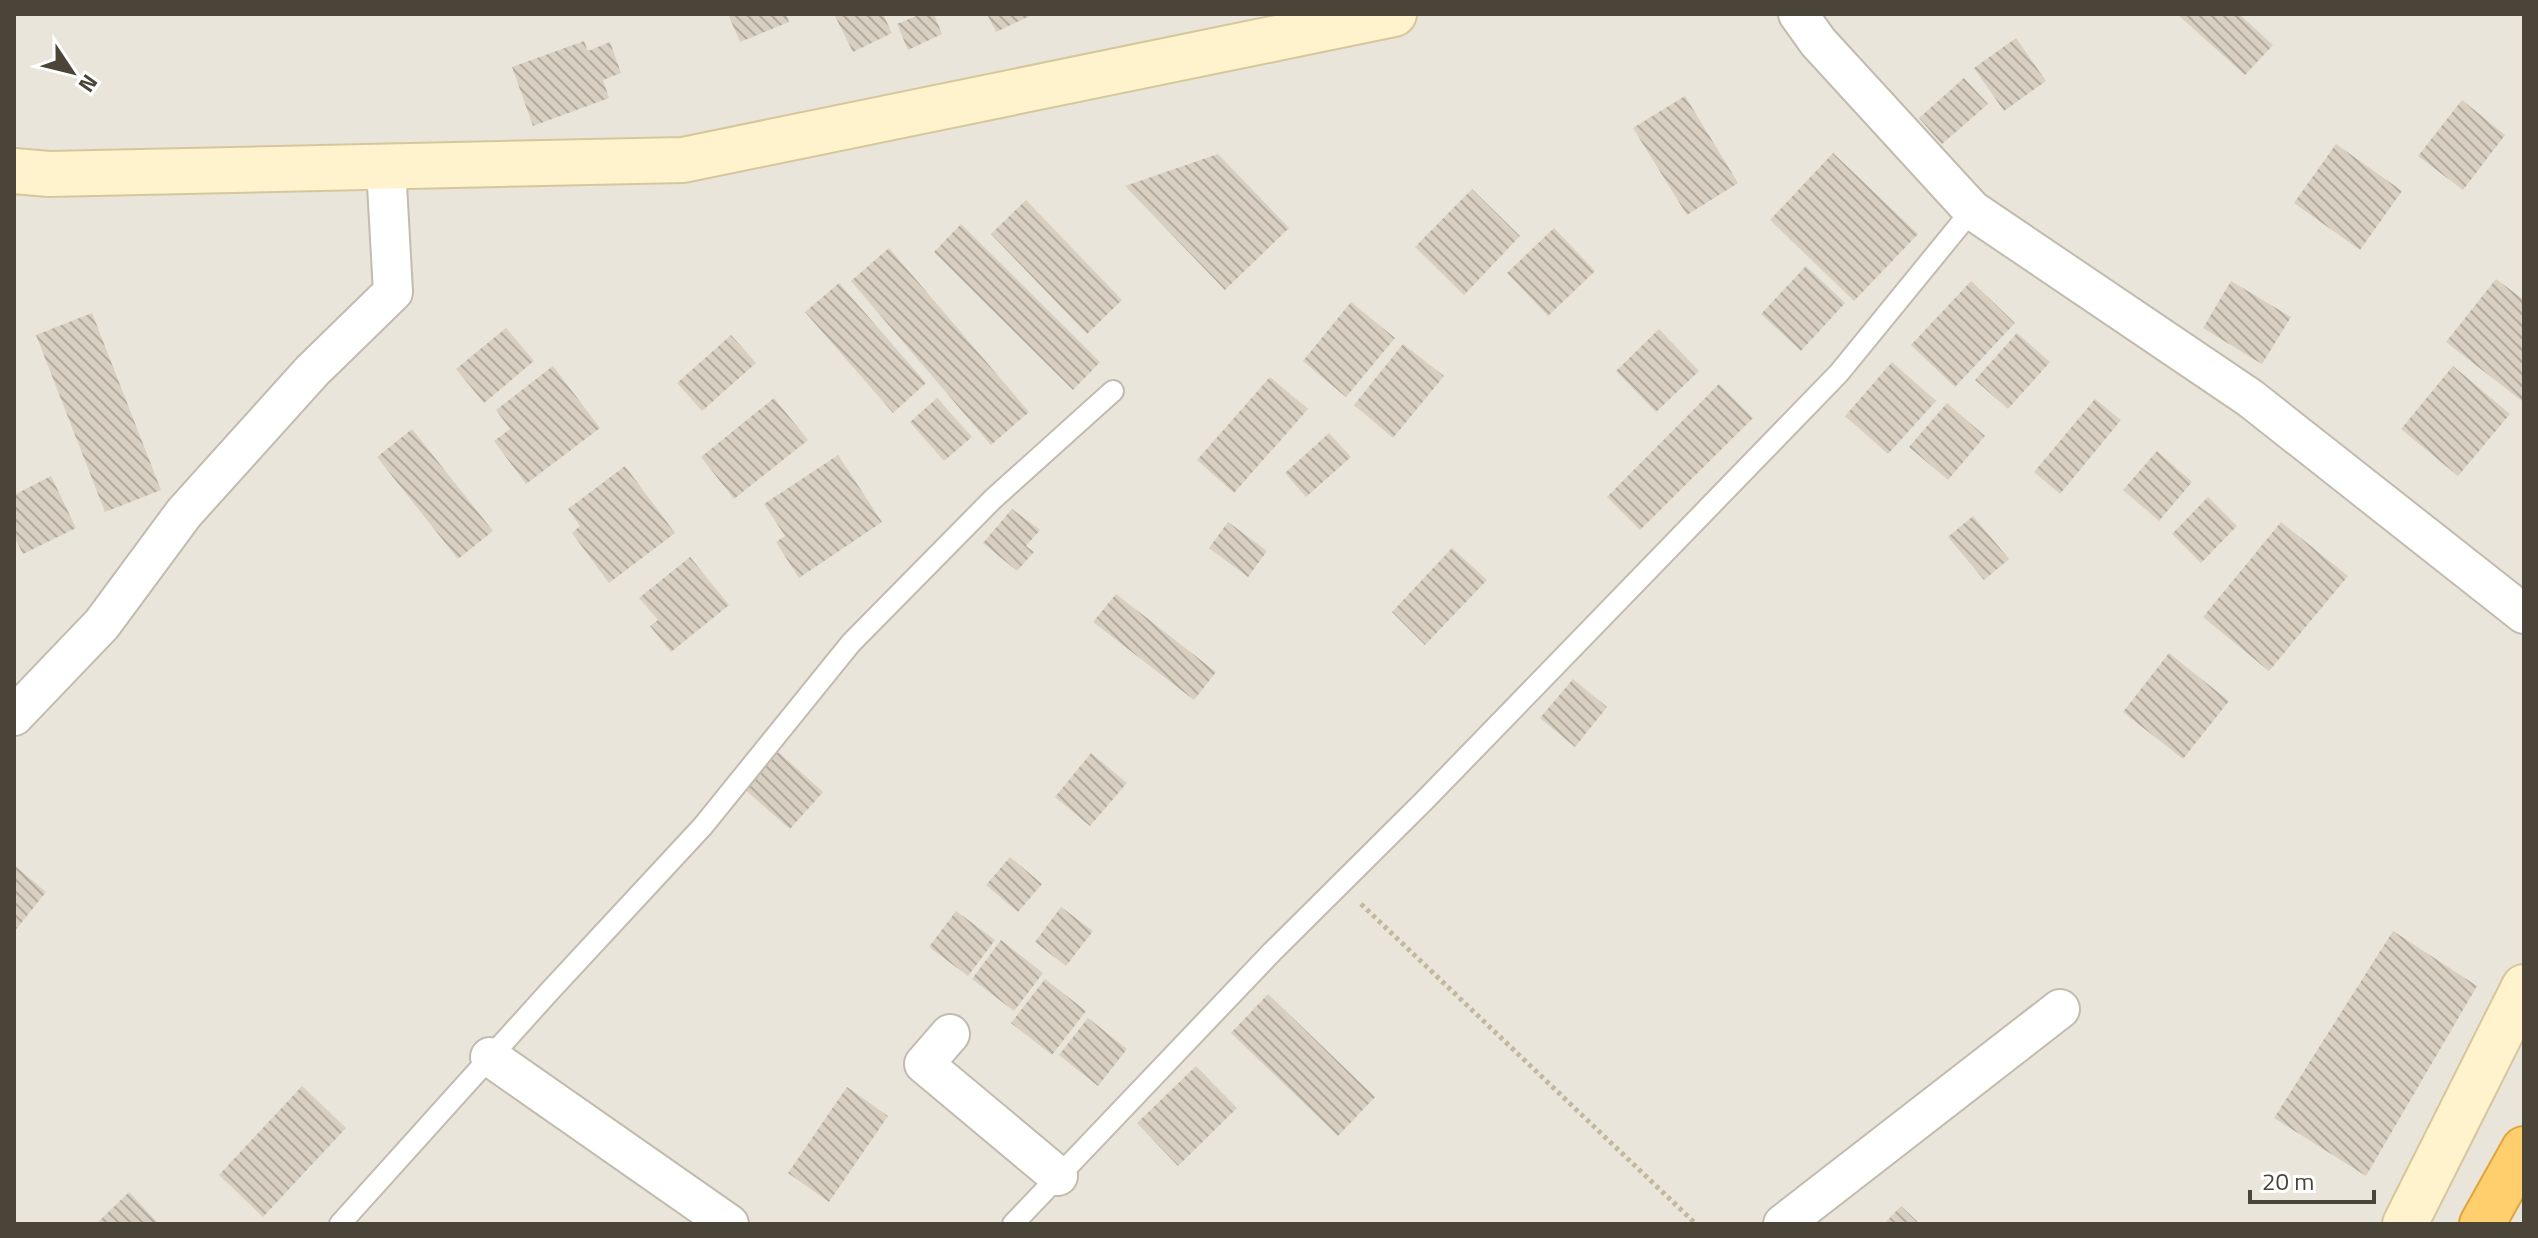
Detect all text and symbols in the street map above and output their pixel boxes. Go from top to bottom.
north arrow [32,32,112,112]
text: N [70,67,107,99]
scale bar [2250,1154,2374,1204]
text: 20 m [2262,1163,2314,1199]

